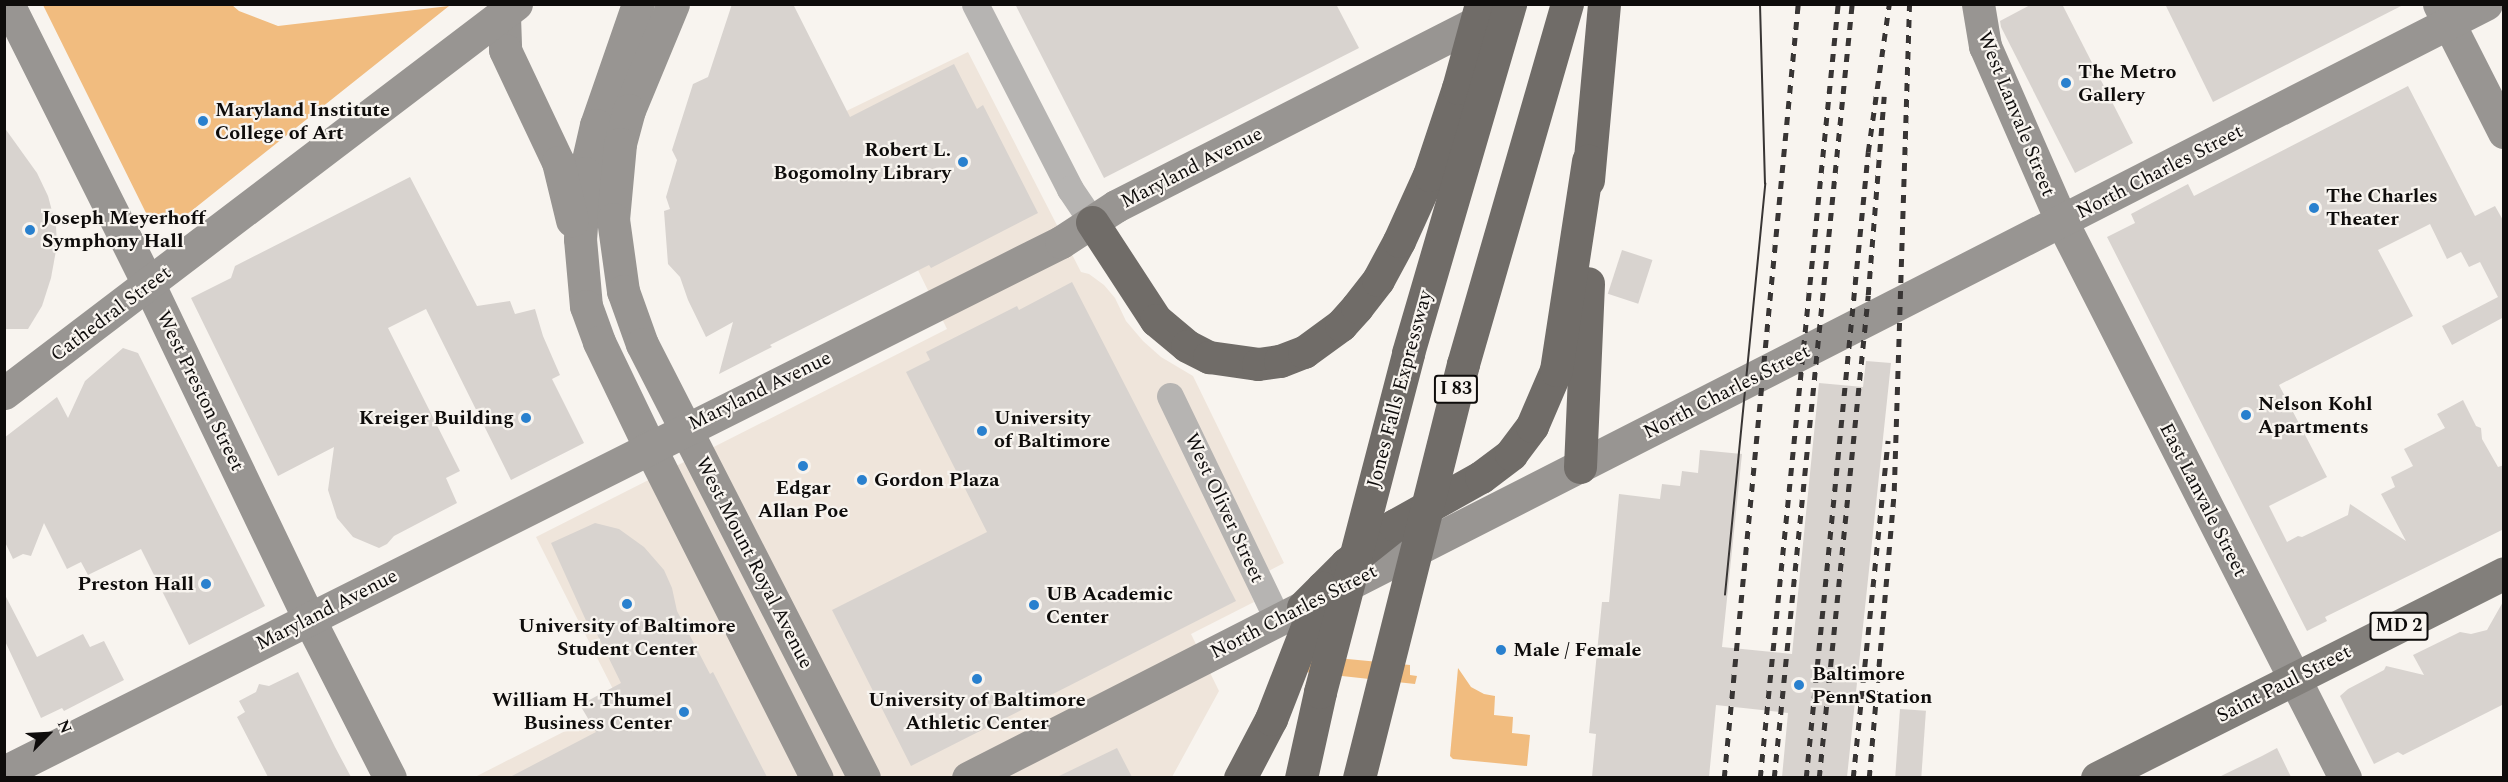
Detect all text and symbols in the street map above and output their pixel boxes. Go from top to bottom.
street label: West Lanvale Street [1972,28,2060,200]
place label: The Metro Gallery [2078,60,2176,107]
marker: The Metro Gallery [2059,76,2073,90]
place label: Maryland Institute College of Art [215,98,390,145]
marker: Maryland Institute College of Art [196,114,210,128]
street label: North Charles Street [2073,120,2247,224]
street label: Maryland Avenue [1117,122,1267,214]
place label: Robert L. Bogomolny Library [773,138,951,185]
marker: Robert L. Bogomolny Library [956,155,970,169]
place label: The Charles Theater [2326,184,2438,231]
marker: The Charles Theater [2307,201,2321,215]
place label: Joseph Meyerhoff Symphony Hall [42,207,205,254]
marker: Joseph Meyerhoff Symphony Hall [23,223,37,237]
street label: Cathedral Street [46,261,176,367]
street label: Jones Falls Expressway [1362,288,1438,490]
street label: West Preston Street [151,307,249,475]
street label: North Charles Street [1640,340,1814,444]
street label: Maryland Avenue [685,346,835,436]
road number: I 83 [1434,374,1478,404]
place label: Nelson Kohl Apartments [2258,392,2373,439]
place label: Kreiger Building [359,406,514,430]
place label: University of Baltimore [994,407,1110,454]
marker: Nelson Kohl Apartments [2239,408,2253,422]
marker: Kreiger Building [519,411,533,425]
street label: East Lanvale Street [2154,419,2252,581]
marker: University of Baltimore [975,424,989,438]
street label: West Oliver Street [1179,429,1269,587]
street label: West Mount Royal Avenue [690,453,818,673]
marker: Edgar Allan Poe [796,459,810,473]
place label: Gordon Plaza [874,468,1000,492]
marker: Gordon Plaza [855,473,869,487]
place label: Edgar Allan Poe [758,476,848,523]
street label: North Charles Street [1207,560,1381,664]
street label: Maryland Avenue [252,564,402,656]
place label: Preston Hall [77,572,194,596]
marker: Preston Hall [199,577,213,591]
place label: UB Academic Center [1046,582,1173,629]
marker: University of Baltimore Student Center [620,597,634,611]
marker: UB Academic Center [1027,598,1041,612]
road number: MD 2 [2369,611,2429,641]
place label: University of Baltimore Student Center [518,614,736,661]
place label: Male / Female [1513,638,1641,662]
street label: Saint Paul Street [2213,640,2355,728]
marker: Male / Female [1494,643,1508,657]
place label: Baltimore Penn Station [1812,662,1932,709]
marker: University of Baltimore Athletic Center [970,672,984,686]
marker: Baltimore Penn Station [1790,676,1808,694]
place label: William H. Thumel Business Center [492,688,672,735]
place label: University of Baltimore Athletic Center [868,688,1086,735]
north arrow [18,704,78,764]
marker: William H. Thumel Business Center [677,705,691,719]
text: N [51,716,78,738]

